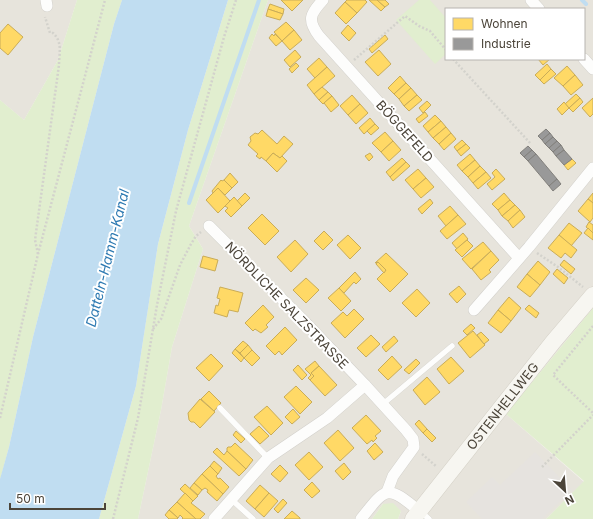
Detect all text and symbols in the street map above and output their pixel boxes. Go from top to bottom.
legend [445,8,585,60]
text: Wohnen [481,16,528,31]
text: Industrie [481,36,531,51]
street label: BÖGGEFELD [373,97,437,165]
water label: Datteln-Hamm-Kanal [82,187,132,329]
street label: NÖRDLICHE SALZSTRASSE [222,238,352,372]
street label: OSTENHELLWEG [463,359,542,453]
north arrow [545,471,585,511]
scale bar [10,485,105,511]
text: 50 m [16,491,45,506]
text: N [563,492,576,508]

